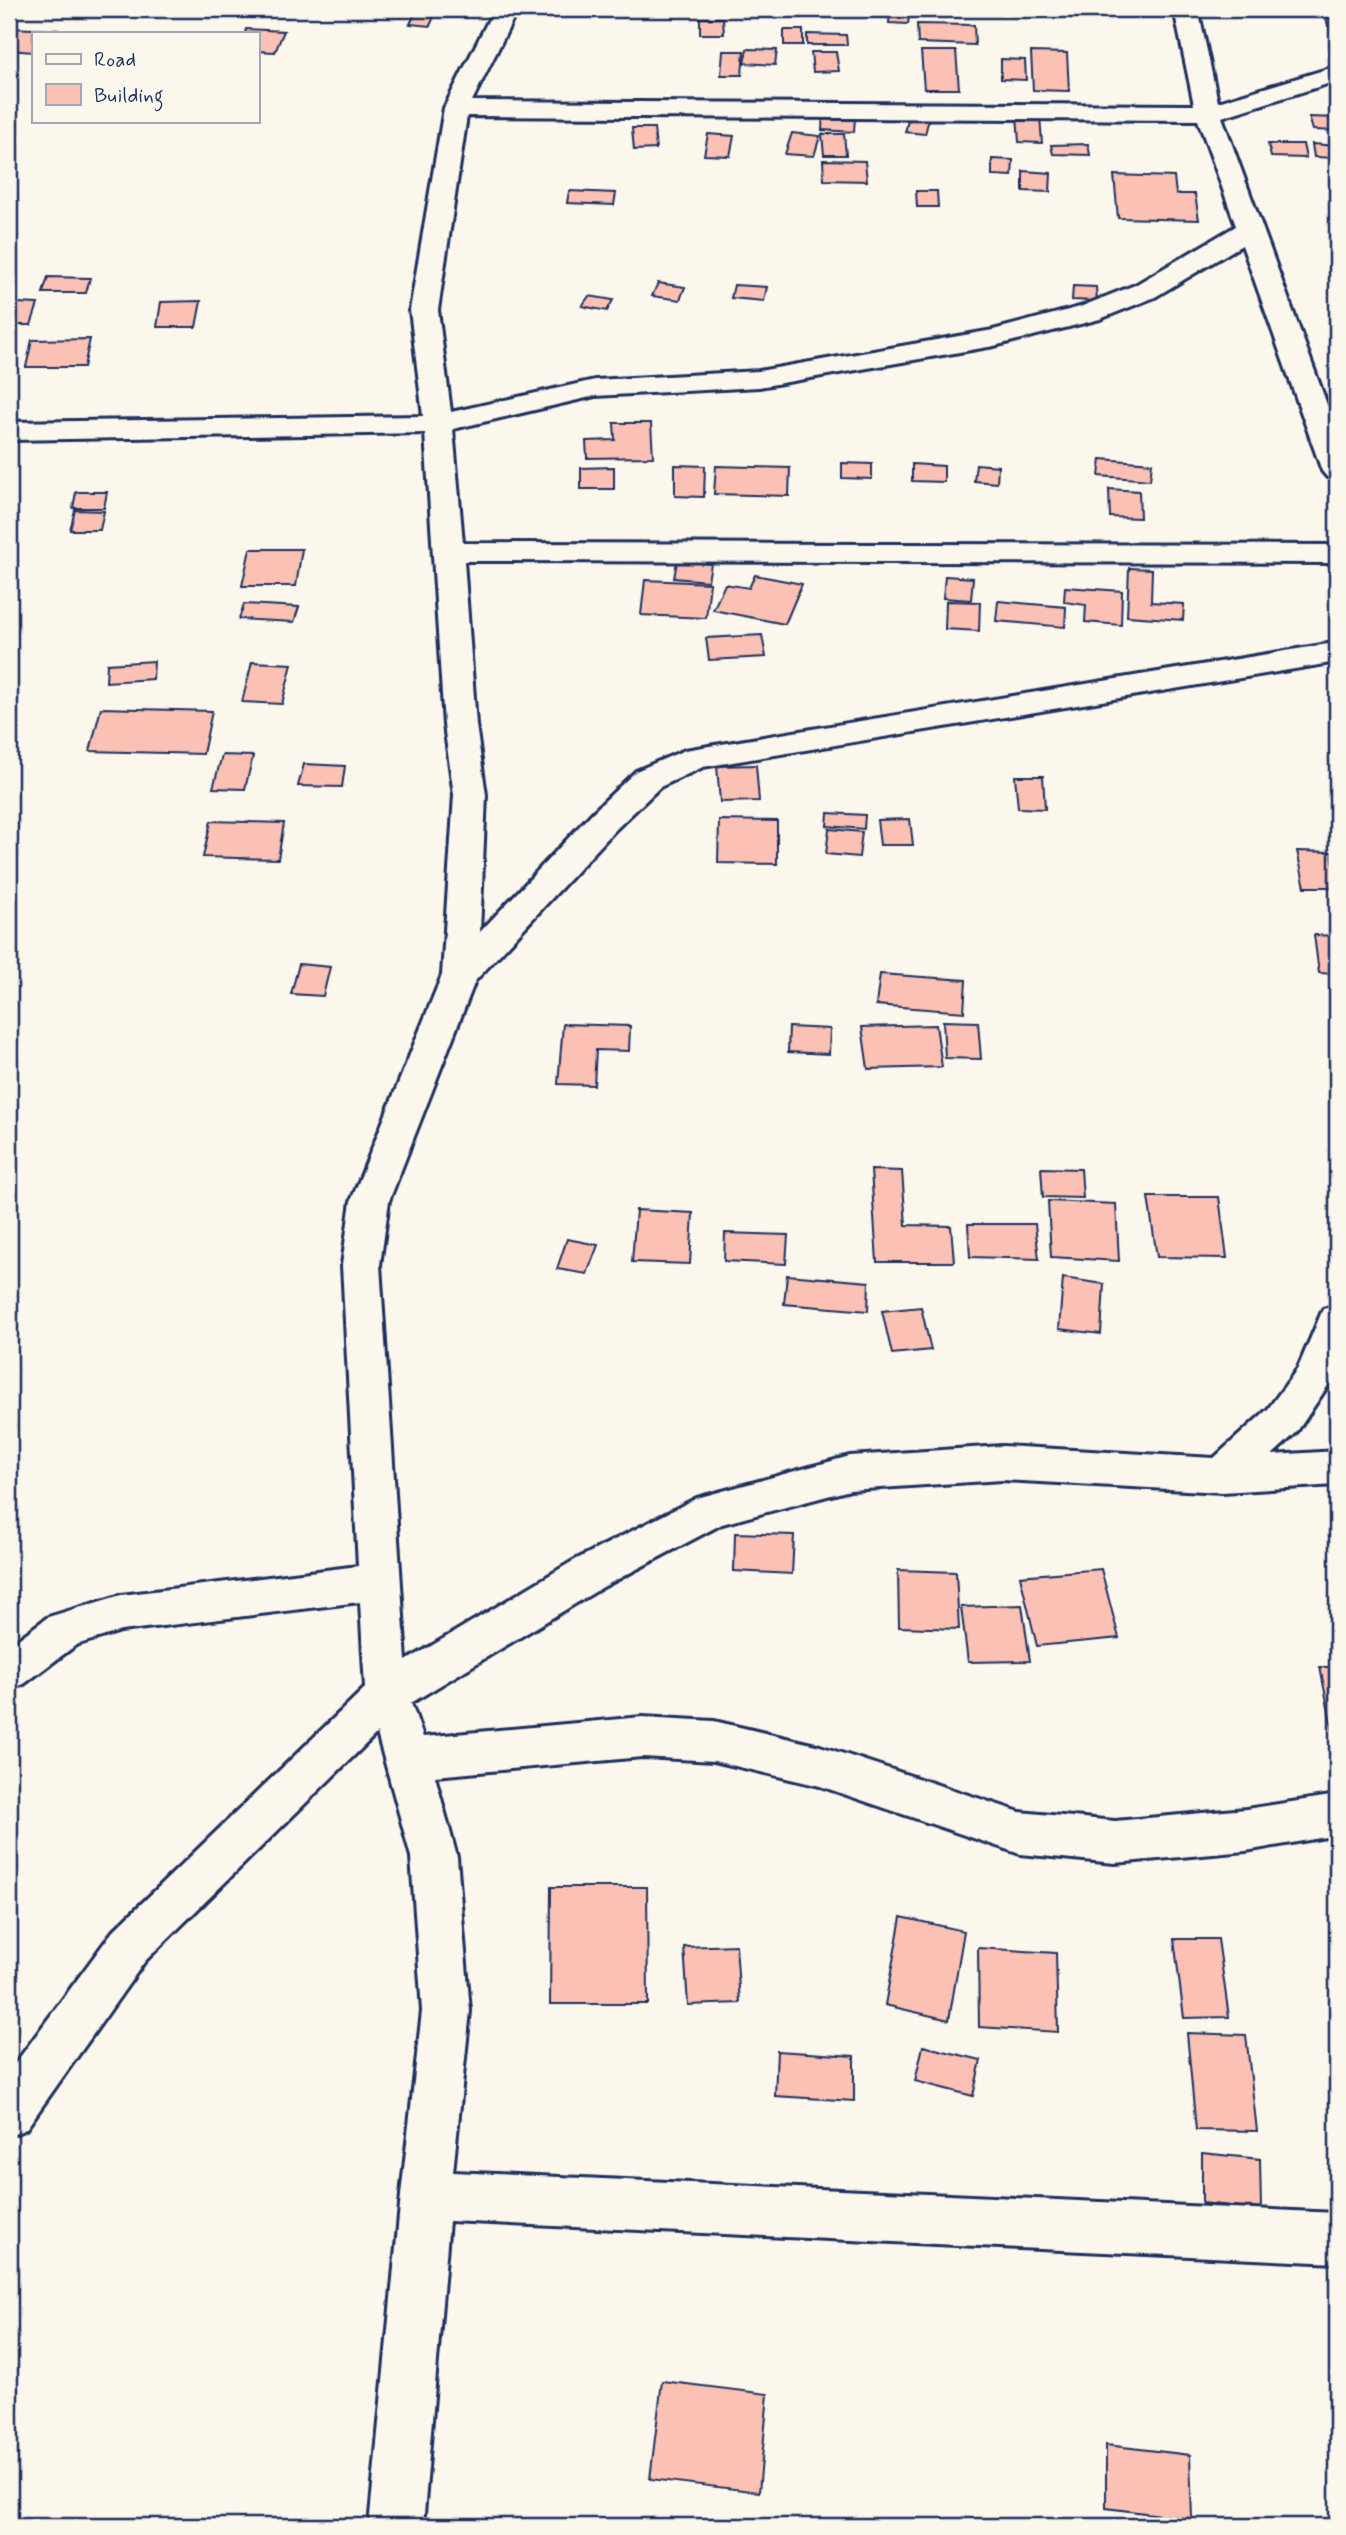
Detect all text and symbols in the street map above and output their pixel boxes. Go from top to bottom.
legend [32,32,259,122]
text: Road [94,46,136,74]
text: Building [94,82,164,112]

